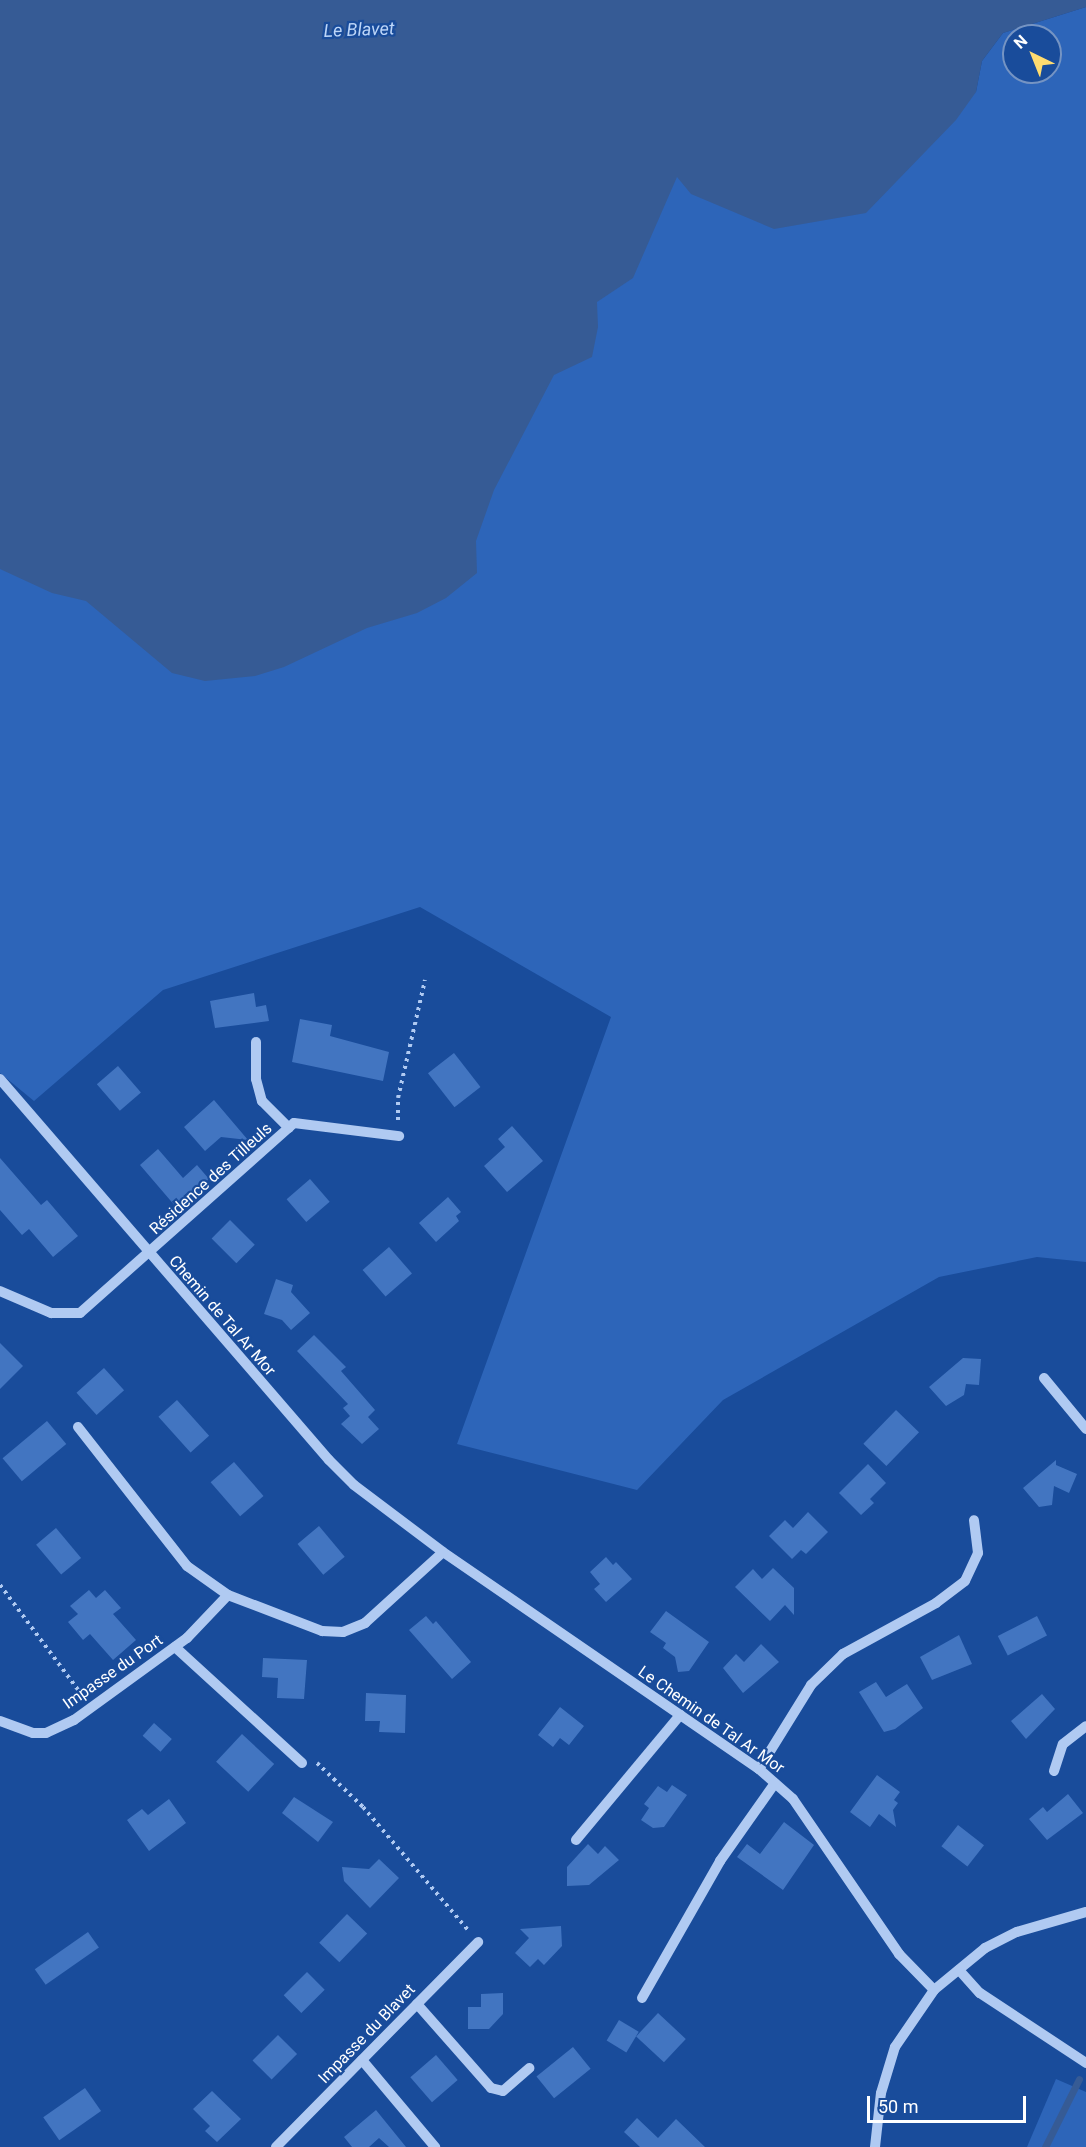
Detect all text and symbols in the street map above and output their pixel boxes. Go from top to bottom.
water label: Le Blavet [323,18,395,42]
north arrow [1002,24,1062,84]
text: N [1010,31,1031,53]
street label: Résidence des Tilleuls [146,1119,276,1239]
street label: Chemin de Tal Ar Mor [164,1252,280,1380]
street label: Impasse du Port [60,1631,166,1713]
street label: Le Chemin de Tal Ar Mor [634,1662,788,1778]
street label: Impasse du Blavet [315,1980,419,2088]
scale bar [870,2084,1029,2122]
text: 50 m [878,2096,918,2117]

